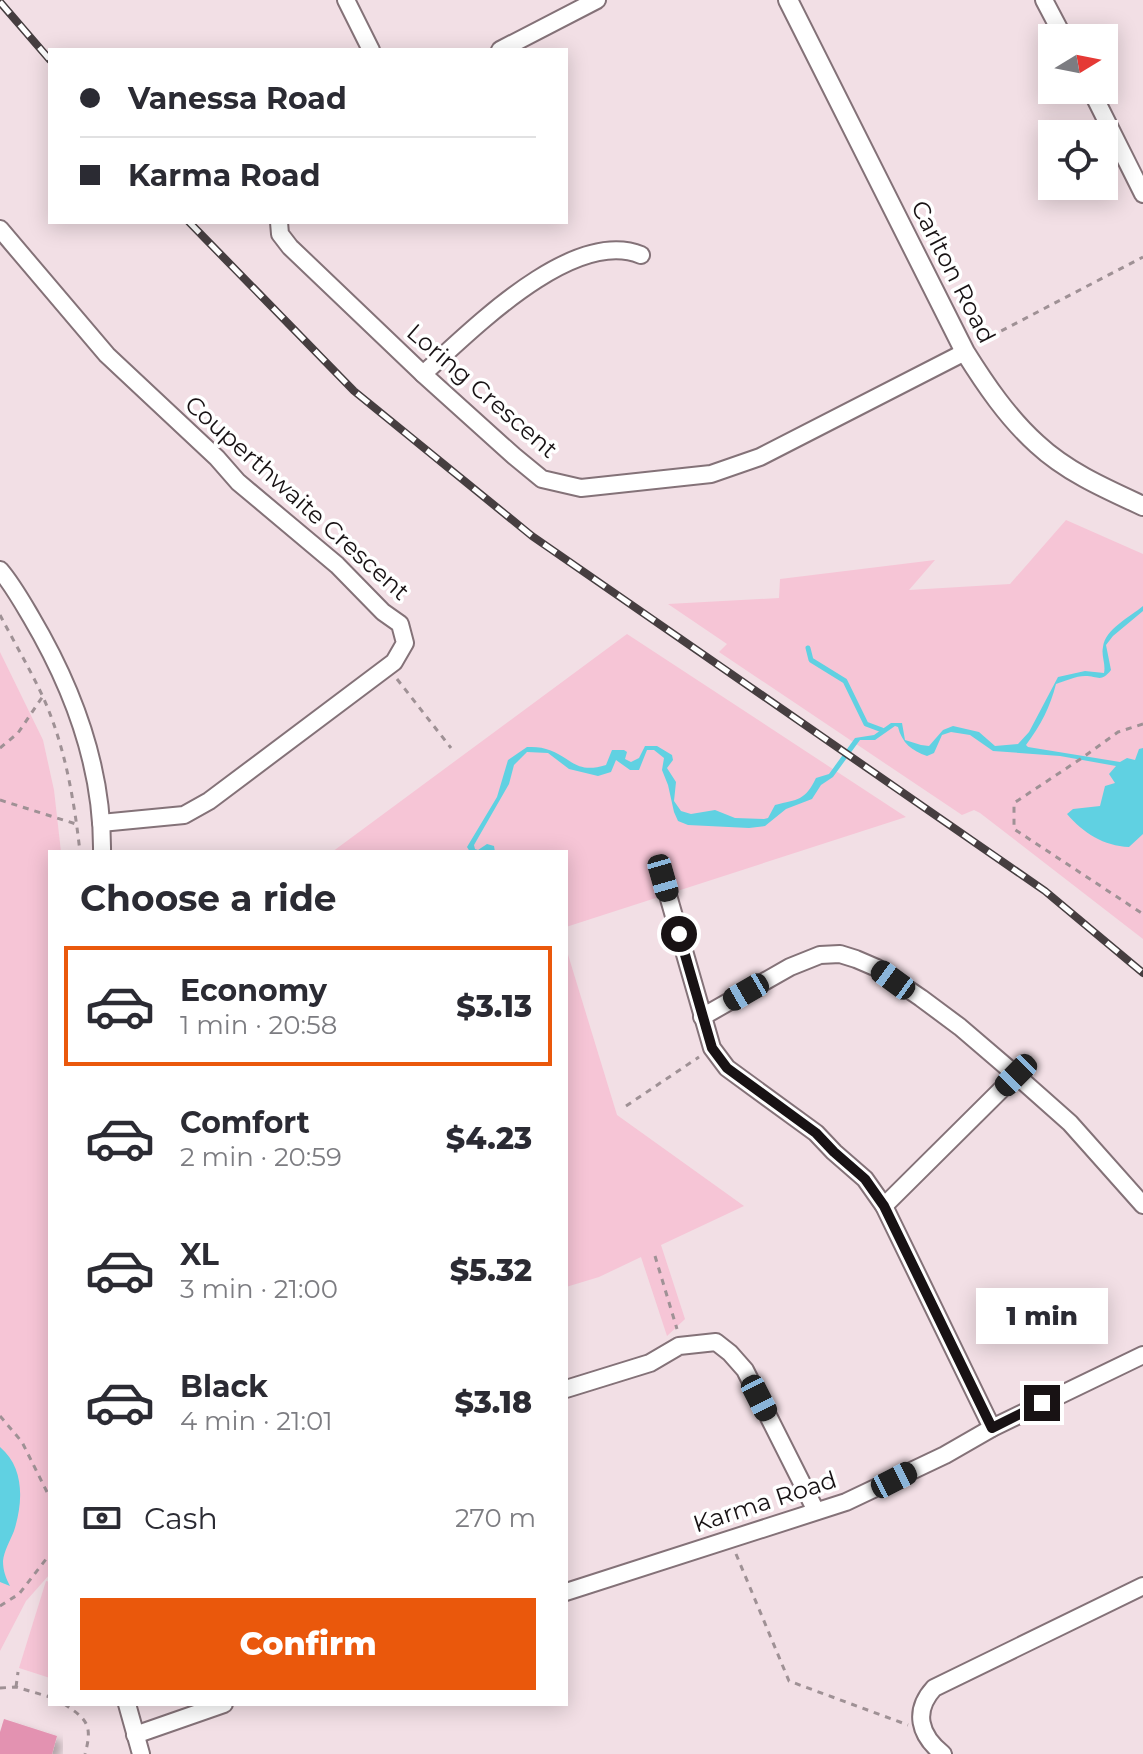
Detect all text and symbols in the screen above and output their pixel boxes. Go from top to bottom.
north arrow [1038,24,1118,104]
map controls [1038,24,1118,200]
text: Vanessa Road [128,80,347,117]
button: locate [1038,120,1118,200]
text: Karma Road [128,157,320,194]
street label: Carlton Road [905,196,1002,348]
street label: Loring Crescent [401,317,564,464]
street label: Couperthwaite Crescent [179,389,416,606]
car [645,852,681,904]
text: Choose a ride [80,876,337,920]
route start [661,916,697,952]
car [867,956,919,1004]
icon: car [84,970,156,1042]
car [719,970,773,1014]
text: Economy [180,972,327,1009]
text: $3.13 [456,988,532,1025]
text: 1 min · 20:58 [180,1009,337,1041]
car [991,1050,1041,1100]
icon: car [84,1102,156,1174]
text: Comfort [180,1104,310,1141]
text: $4.23 [446,1120,532,1157]
text: 2 min · 20:59 [180,1141,342,1173]
icon: car [84,1234,156,1306]
text: XL [180,1236,219,1273]
text: $5.32 [450,1252,532,1289]
text: 3 min · 21:00 [180,1273,338,1305]
callout: 1 min [976,1287,1108,1343]
text: 1 min [1006,1300,1078,1332]
icon: car [84,1366,156,1438]
text: Black [180,1368,268,1405]
car [737,1371,781,1425]
text: $3.18 [454,1384,532,1421]
route end [1024,1385,1060,1421]
text: 4 min · 21:01 [180,1405,333,1437]
car [867,1458,921,1502]
street label: Karma Road [690,1465,840,1538]
icon: cash [80,1496,124,1540]
text: Cash [144,1500,218,1537]
text: 270 m [455,1502,536,1534]
button: Confirm [80,1598,536,1690]

